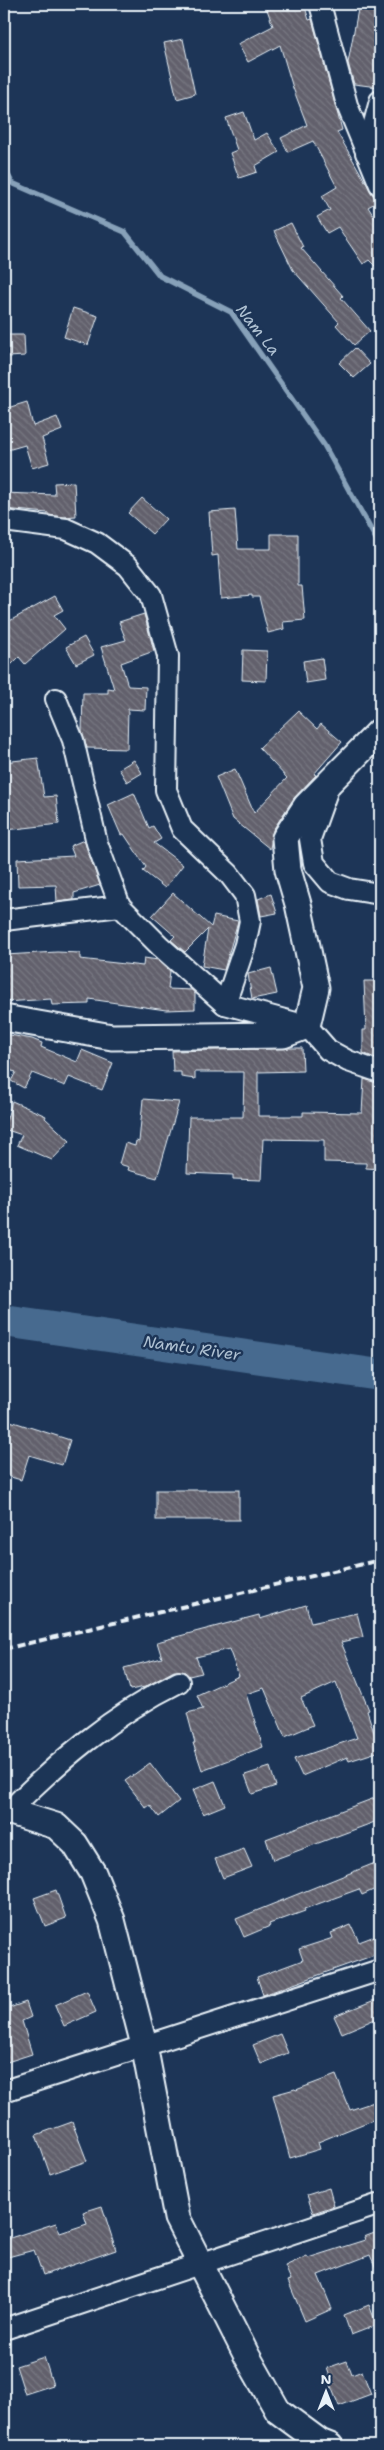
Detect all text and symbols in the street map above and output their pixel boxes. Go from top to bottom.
water label: Nam La [231,300,285,360]
water label: Namtu River [142,1331,242,1365]
north arrow [302,2368,352,2418]
text: N [320,2370,332,2388]

